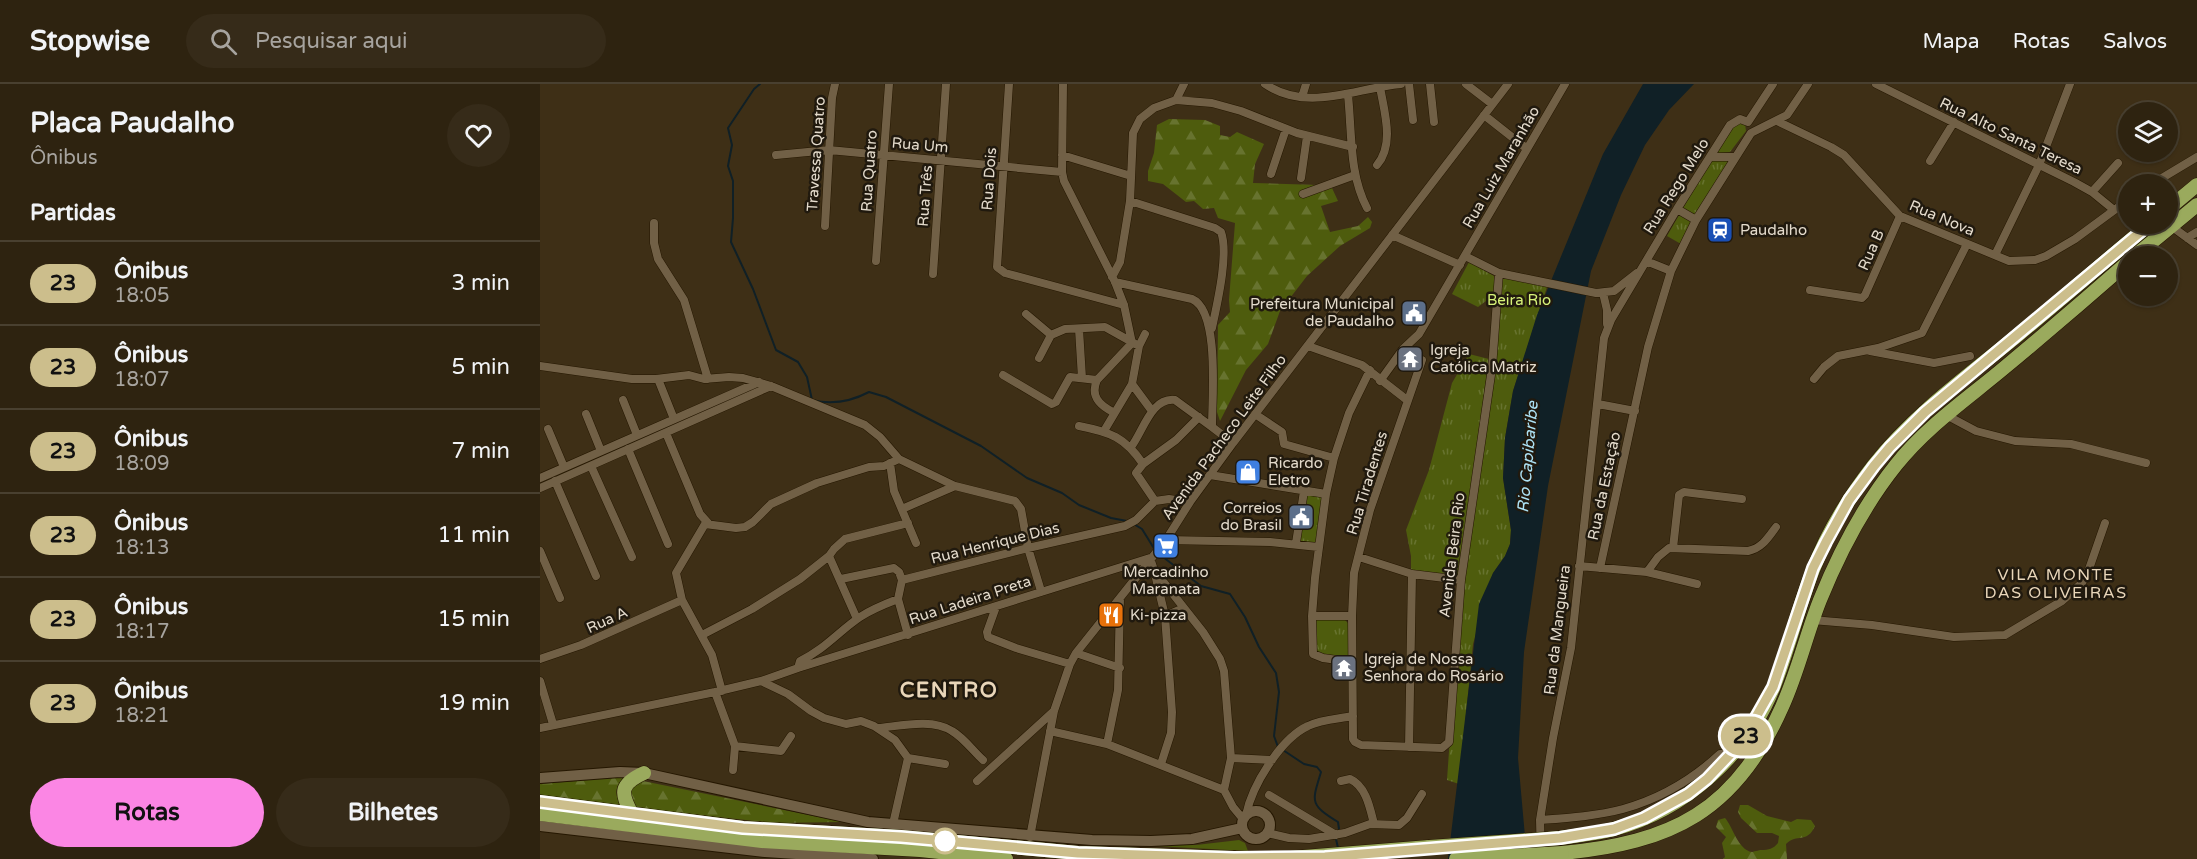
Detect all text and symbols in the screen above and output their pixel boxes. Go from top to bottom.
search box [186,14,606,68]
text: Stopwise [30,24,150,58]
icon: search [207,25,240,58]
text: Pesquisar aqui [255,28,408,54]
text: Mapa [1922,29,1980,54]
text: Rotas [2013,29,2070,54]
text: Salvos [2103,29,2167,54]
street label: Rua Alto Santa Teresa [1937,94,2085,178]
street label: Travessa Quatro [803,96,829,212]
map controls [2118,102,2178,306]
button: layers [2118,102,2178,162]
street label: Rua Luiz Maranhão [1459,103,1543,231]
button: heart [447,104,510,167]
text: Placa Paudalho [30,106,235,140]
street label: Rua Quatro [857,129,881,213]
street label: Rua Um [891,134,949,156]
street label: Rua Rego Melo [1639,135,1713,237]
text: Ônibus [30,146,98,170]
street label: Rua Dois [978,147,1000,211]
street label: Rua Três [914,165,936,227]
button: + [2118,174,2178,234]
street label: Rua Nova [1907,196,1977,240]
text: Partidas [30,200,116,226]
station icon: Paudalho [1705,215,1735,245]
place label: Paudalho [1740,221,1807,239]
street label: Rua B [1854,227,1888,273]
button: − [2118,246,2178,306]
text: Ônibus [114,258,188,284]
text: 3 min [451,270,510,296]
text: 23 [50,271,76,296]
text: 18:05 [114,284,169,308]
park label: Beira Rio [1487,291,1551,309]
place label: Prefeitura Municipal de Paudalho [1250,295,1394,330]
public building icon: Prefeitura Municipal de Paudalho [1399,298,1429,328]
place label: Igreja Católica Matriz [1430,341,1537,376]
text: Ônibus [114,342,188,368]
temple icon: Igreja Católica Matriz [1395,344,1425,374]
street label: Avenida Pacheco Leite Filho [1158,351,1290,523]
text: 5 min [451,354,510,380]
text: 23 [50,355,76,380]
text: 18:07 [114,368,169,392]
water label: Rio Capibaribe [1513,399,1543,514]
text: Ônibus [114,426,188,452]
street label: Rua Tiradentes [1343,429,1391,537]
street label: Rua da Estação [1584,430,1624,542]
text: 7 min [451,438,510,464]
text: 23 [50,439,76,464]
text: 18:09 [114,452,169,476]
place label: Ricardo Eletro [1268,454,1323,489]
shop icon: Ricardo Eletro [1233,457,1263,487]
street label: Avenida Beira Rio [1435,491,1469,619]
place label: Correios do Brasil [1220,499,1282,534]
public building icon: Correios do Brasil [1286,502,1316,532]
text: Ônibus [114,510,188,536]
street label: Rua Henrique Dias [929,518,1061,568]
text: 11 min [438,522,510,548]
text: 23 [50,523,76,548]
supermarket icon: Mercadinho Maranata [1151,531,1181,561]
text: 18:13 [114,536,169,560]
place label: Mercadinho Maranata [1123,563,1209,598]
street label: Rua da Mangueira [1540,564,1574,696]
district label: VILA MONTE DAS OLIVEIRAS [1984,565,2128,603]
street label: Rua Ladeira Preta [907,572,1033,628]
text: Ônibus [114,594,188,620]
restaurant icon: Ki-pizza [1096,600,1126,630]
street label: Rua A [584,603,630,637]
text: 15 min [438,606,510,632]
place label: Ki-pizza [1130,606,1186,624]
text: 23 [50,607,76,632]
text: 18:17 [114,620,169,644]
place label: Igreja de Nossa Senhora do Rosário [1364,650,1504,685]
temple icon: Igreja de Nossa Senhora do Rosário [1329,653,1359,683]
text: Ônibus [114,678,188,704]
district label: CENTRO [900,678,998,703]
text: 19 min [438,690,510,716]
text: 23 [50,691,76,716]
text: 18:21 [114,704,169,728]
line badge: 23 [1719,716,1773,756]
text: 23 [1733,724,1759,749]
button: Rotas [30,778,264,847]
button: Bilhetes [276,778,510,847]
unlabelled marker [932,828,958,854]

